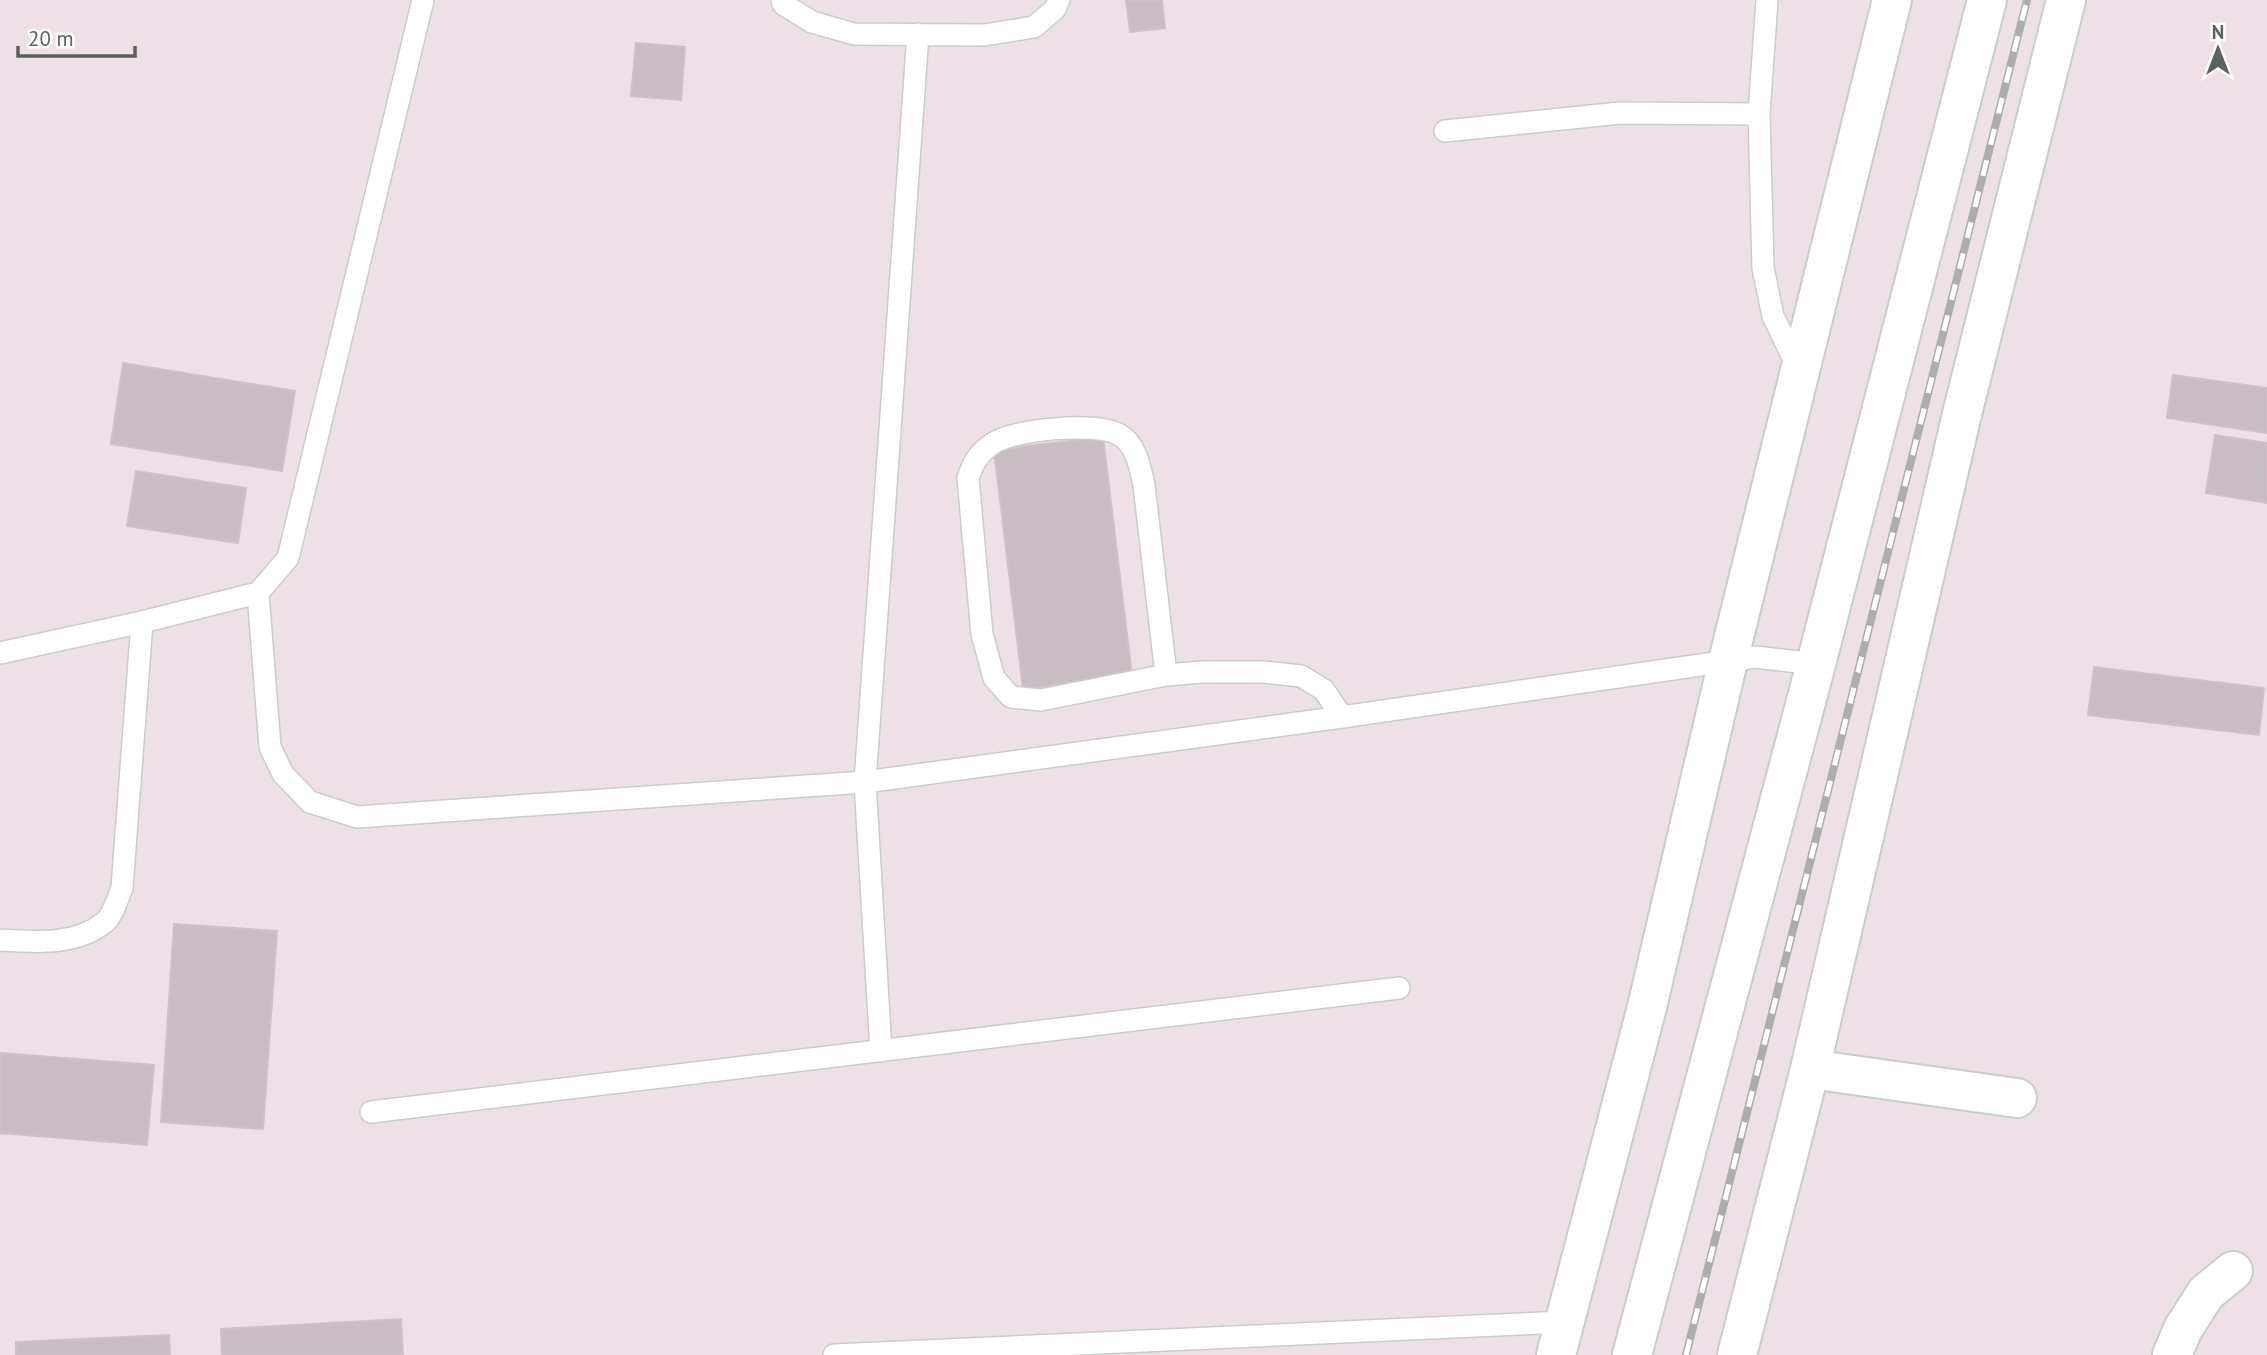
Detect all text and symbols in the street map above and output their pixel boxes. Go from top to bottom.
scale bar [18,14,135,58]
north arrow [2183,14,2253,84]
text: N [2212,20,2224,44]
text: 20 m [28,25,74,52]

